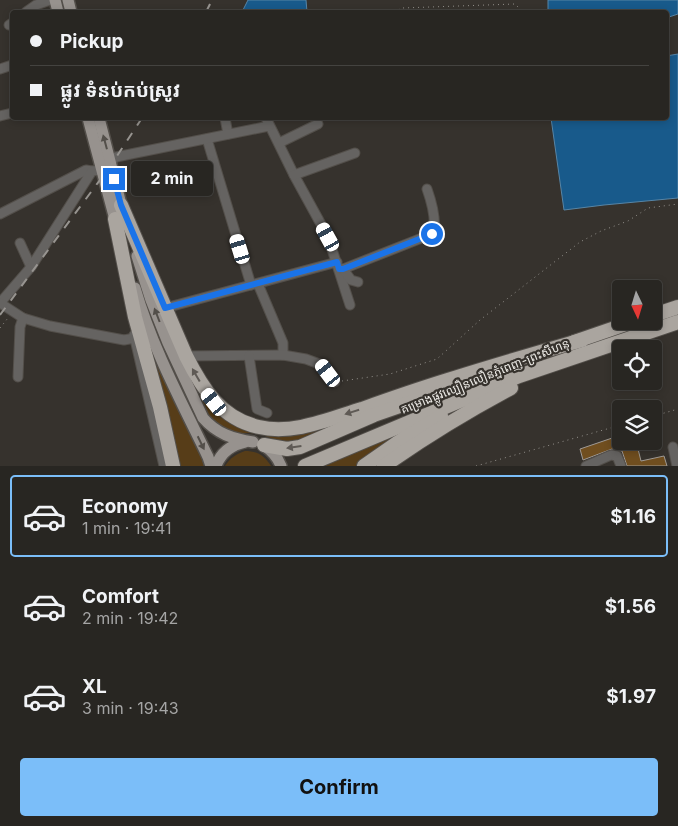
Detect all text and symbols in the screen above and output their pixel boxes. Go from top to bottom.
text: Pickup [60,30,123,53]
text: ផ្លូវ ទំនប់កប់ស្រូវ [60,79,180,102]
one-way arrow [101,135,109,150]
callout: 2 min [132,162,214,196]
route end [103,168,125,190]
text: 2 min [151,168,193,188]
car [314,220,341,254]
route start [421,223,443,245]
car [228,232,251,266]
north arrow [612,280,662,330]
map controls [612,280,662,450]
one-way arrow [152,307,160,322]
street label: គម្រោងផ្លូវល្បឿនលឿនភ្នំពេញ-ព្រះសីហនុ [398,335,573,420]
button: locate [612,340,662,390]
car [312,357,343,389]
one-way arrow [192,368,200,383]
car [198,386,229,418]
button: layers [612,400,662,450]
one-way arrow [344,409,359,416]
one-way arrow [197,436,205,450]
one-way arrow [286,443,302,451]
icon: car [22,494,67,539]
text: Economy [82,495,168,518]
text: $1.16 [610,505,656,528]
text: 1 min · 19:41 [82,518,172,538]
icon: car [22,584,67,629]
text: Comfort [82,585,159,608]
text: $1.56 [605,595,656,618]
text: 2 min · 19:42 [82,608,178,628]
icon: car [22,674,67,719]
text: XL [82,675,107,698]
text: $1.97 [606,685,656,708]
text: 3 min · 19:43 [82,698,179,718]
button: Confirm [20,758,658,816]

